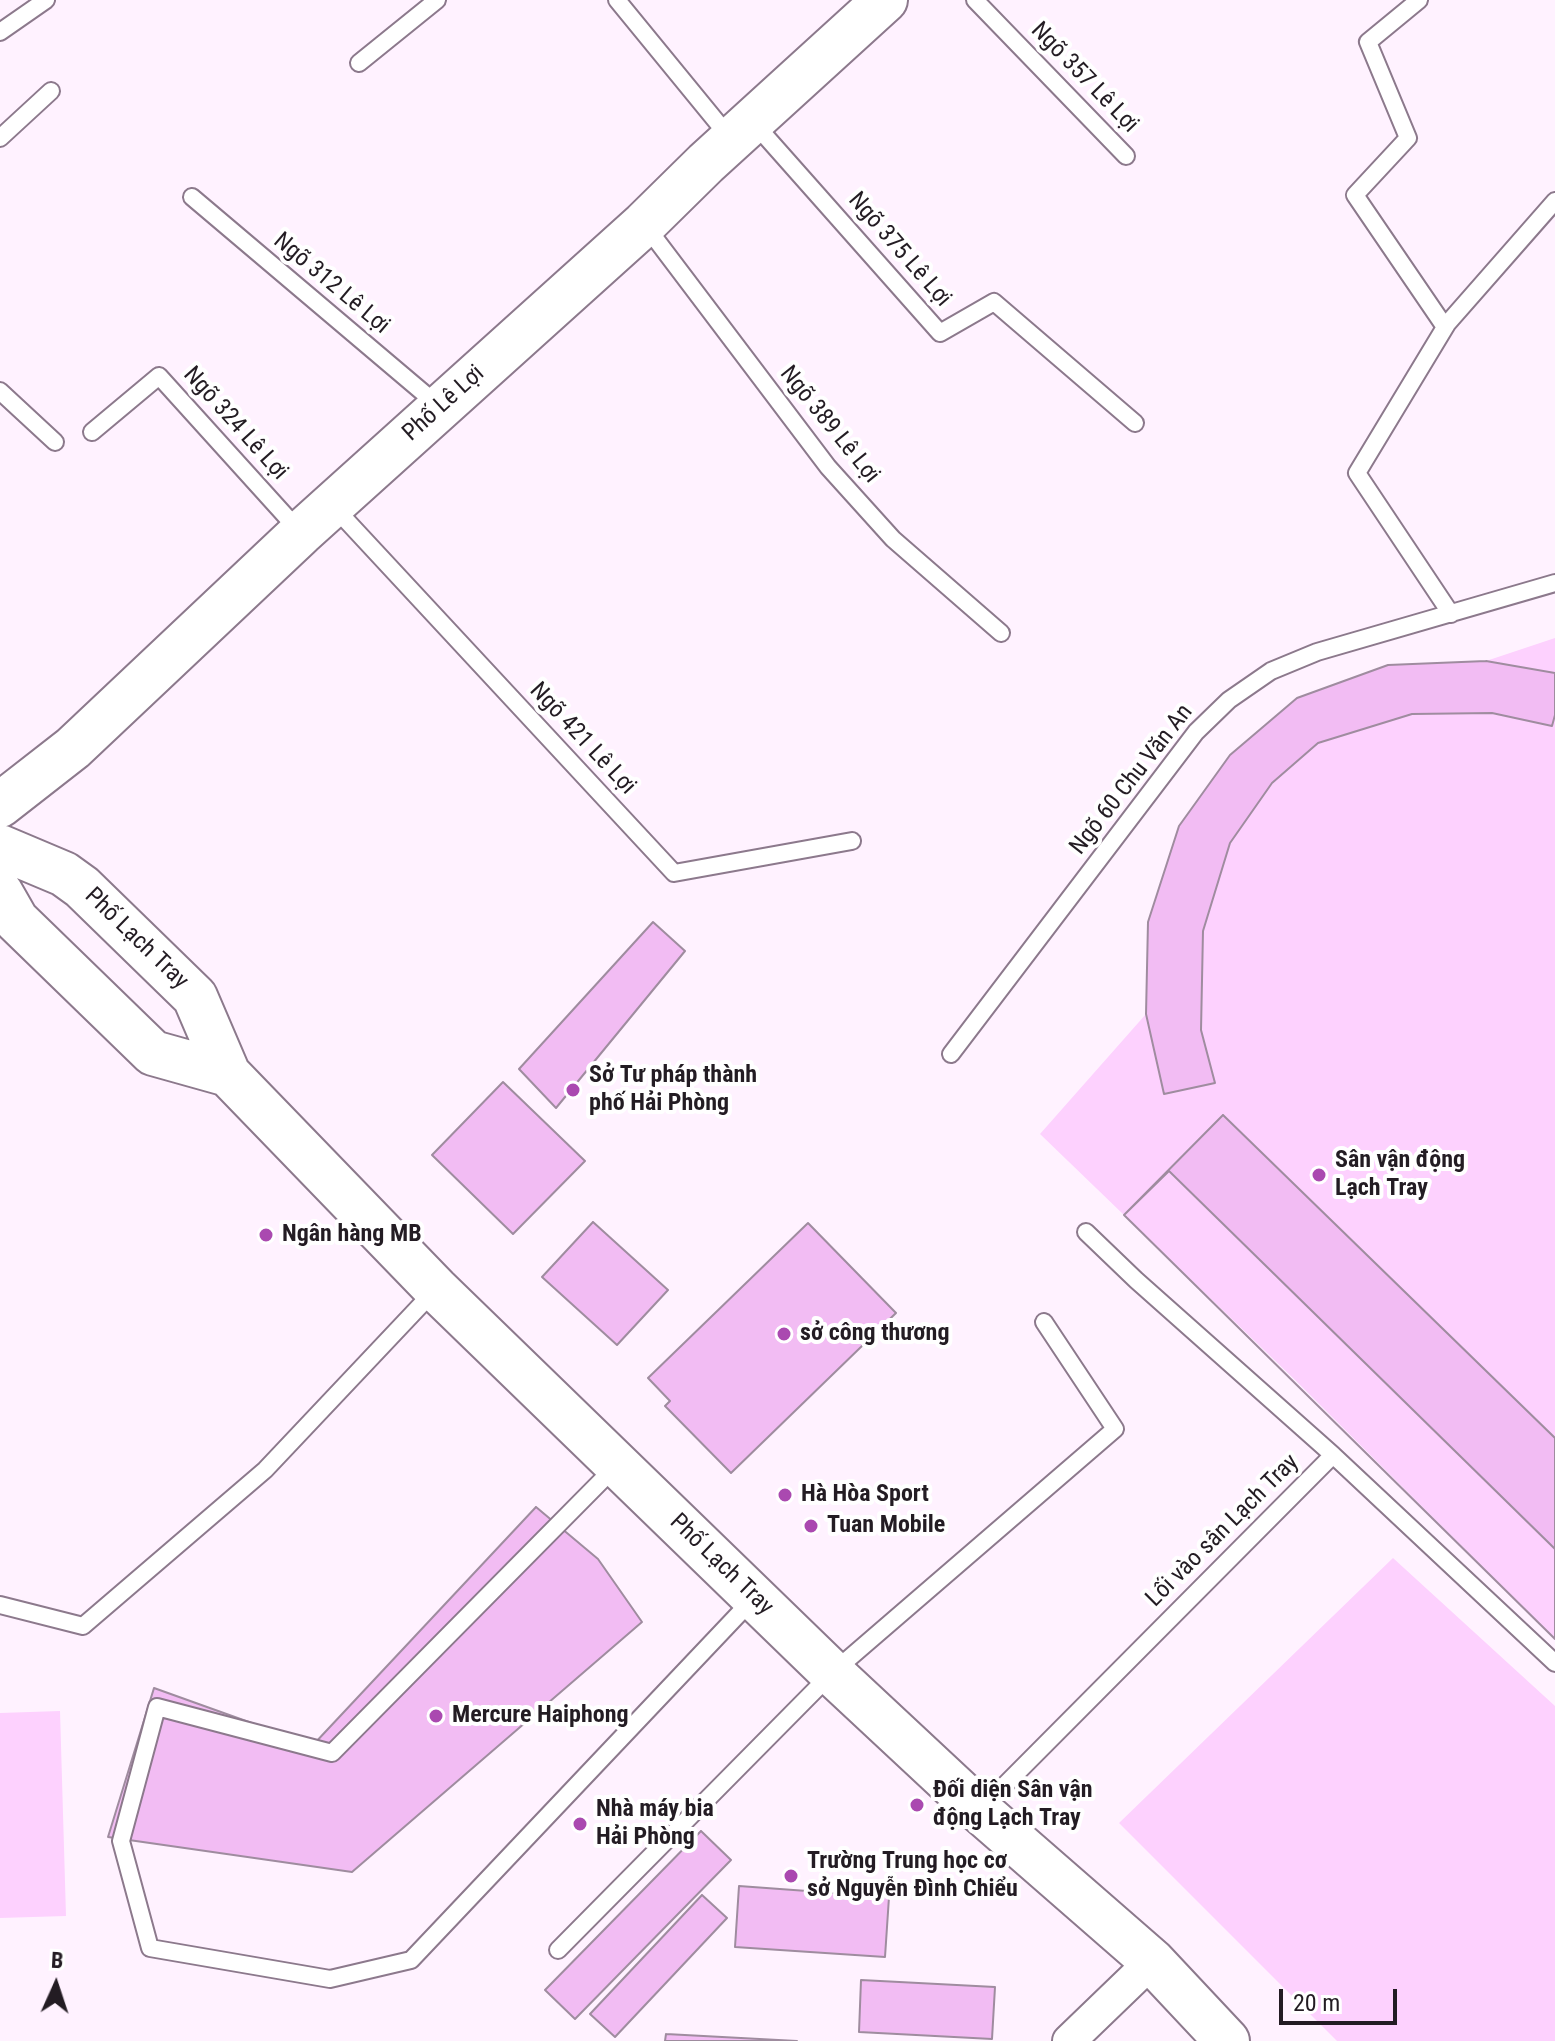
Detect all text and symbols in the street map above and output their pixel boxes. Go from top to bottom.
street label: Ngõ 357 Lê Lợi [1024,17,1144,139]
street label: Ngõ 375 Lê Lợi [841,187,957,313]
street label: Ngõ 312 Lê Lợi [267,227,395,341]
street label: Phố Lê Lợi [397,360,491,448]
street label: Ngõ 324 Lê Lợi [177,361,293,487]
street label: Ngõ 389 Lê Lợi [773,361,885,489]
street label: Ngõ 421 Lê Lợi [523,677,641,801]
street label: Ngõ 60 Chu Văn An [1064,699,1200,861]
street label: Phố Lạch Tray [78,882,194,996]
place label: Sở Tư pháp thành phố Hải Phòng [589,1062,757,1118]
marker: Sở Tư pháp thành phố Hải Phòng [564,1081,582,1099]
place label: Sân vận động Lạch Tray [1335,1147,1465,1203]
marker: Sân vận động Lạch Tray [1310,1166,1328,1184]
place label: Ngân hàng MB [282,1221,422,1249]
marker: Ngân hàng MB [257,1226,275,1244]
place label: sở công thương [800,1320,950,1348]
marker: sở công thương [775,1325,793,1343]
street label: Lối vào sân Lạch Tray [1141,1449,1305,1613]
place label: Hà Hòa Sport [801,1481,929,1509]
marker: Hà Hòa Sport [776,1486,794,1504]
street label: Phố Lạch Tray [663,1508,779,1622]
place label: Tuan Mobile [827,1512,945,1540]
marker: Tuan Mobile [802,1517,820,1535]
place label: Mercure Haiphong [452,1702,629,1730]
marker: Mercure Haiphong [427,1707,445,1725]
place label: Đối diện Sân vận động Lạch Tray [933,1777,1093,1833]
place label: Nhà máy bia Hải Phòng [596,1796,714,1852]
marker: Đối diện Sân vận động Lạch Tray [908,1796,926,1814]
marker: Nhà máy bia Hải Phòng [571,1815,589,1833]
place label: Trường Trung học cơ sở Nguyễn Đình Chiểu [807,1848,1018,1904]
marker: Trường Trung học cơ sở Nguyễn Đình Chiểu [782,1867,800,1885]
north arrow [16,1945,96,2025]
text: B [50,1948,64,1973]
scale bar [1283,1973,1401,2023]
text: 20 m [1293,1989,1340,2017]

